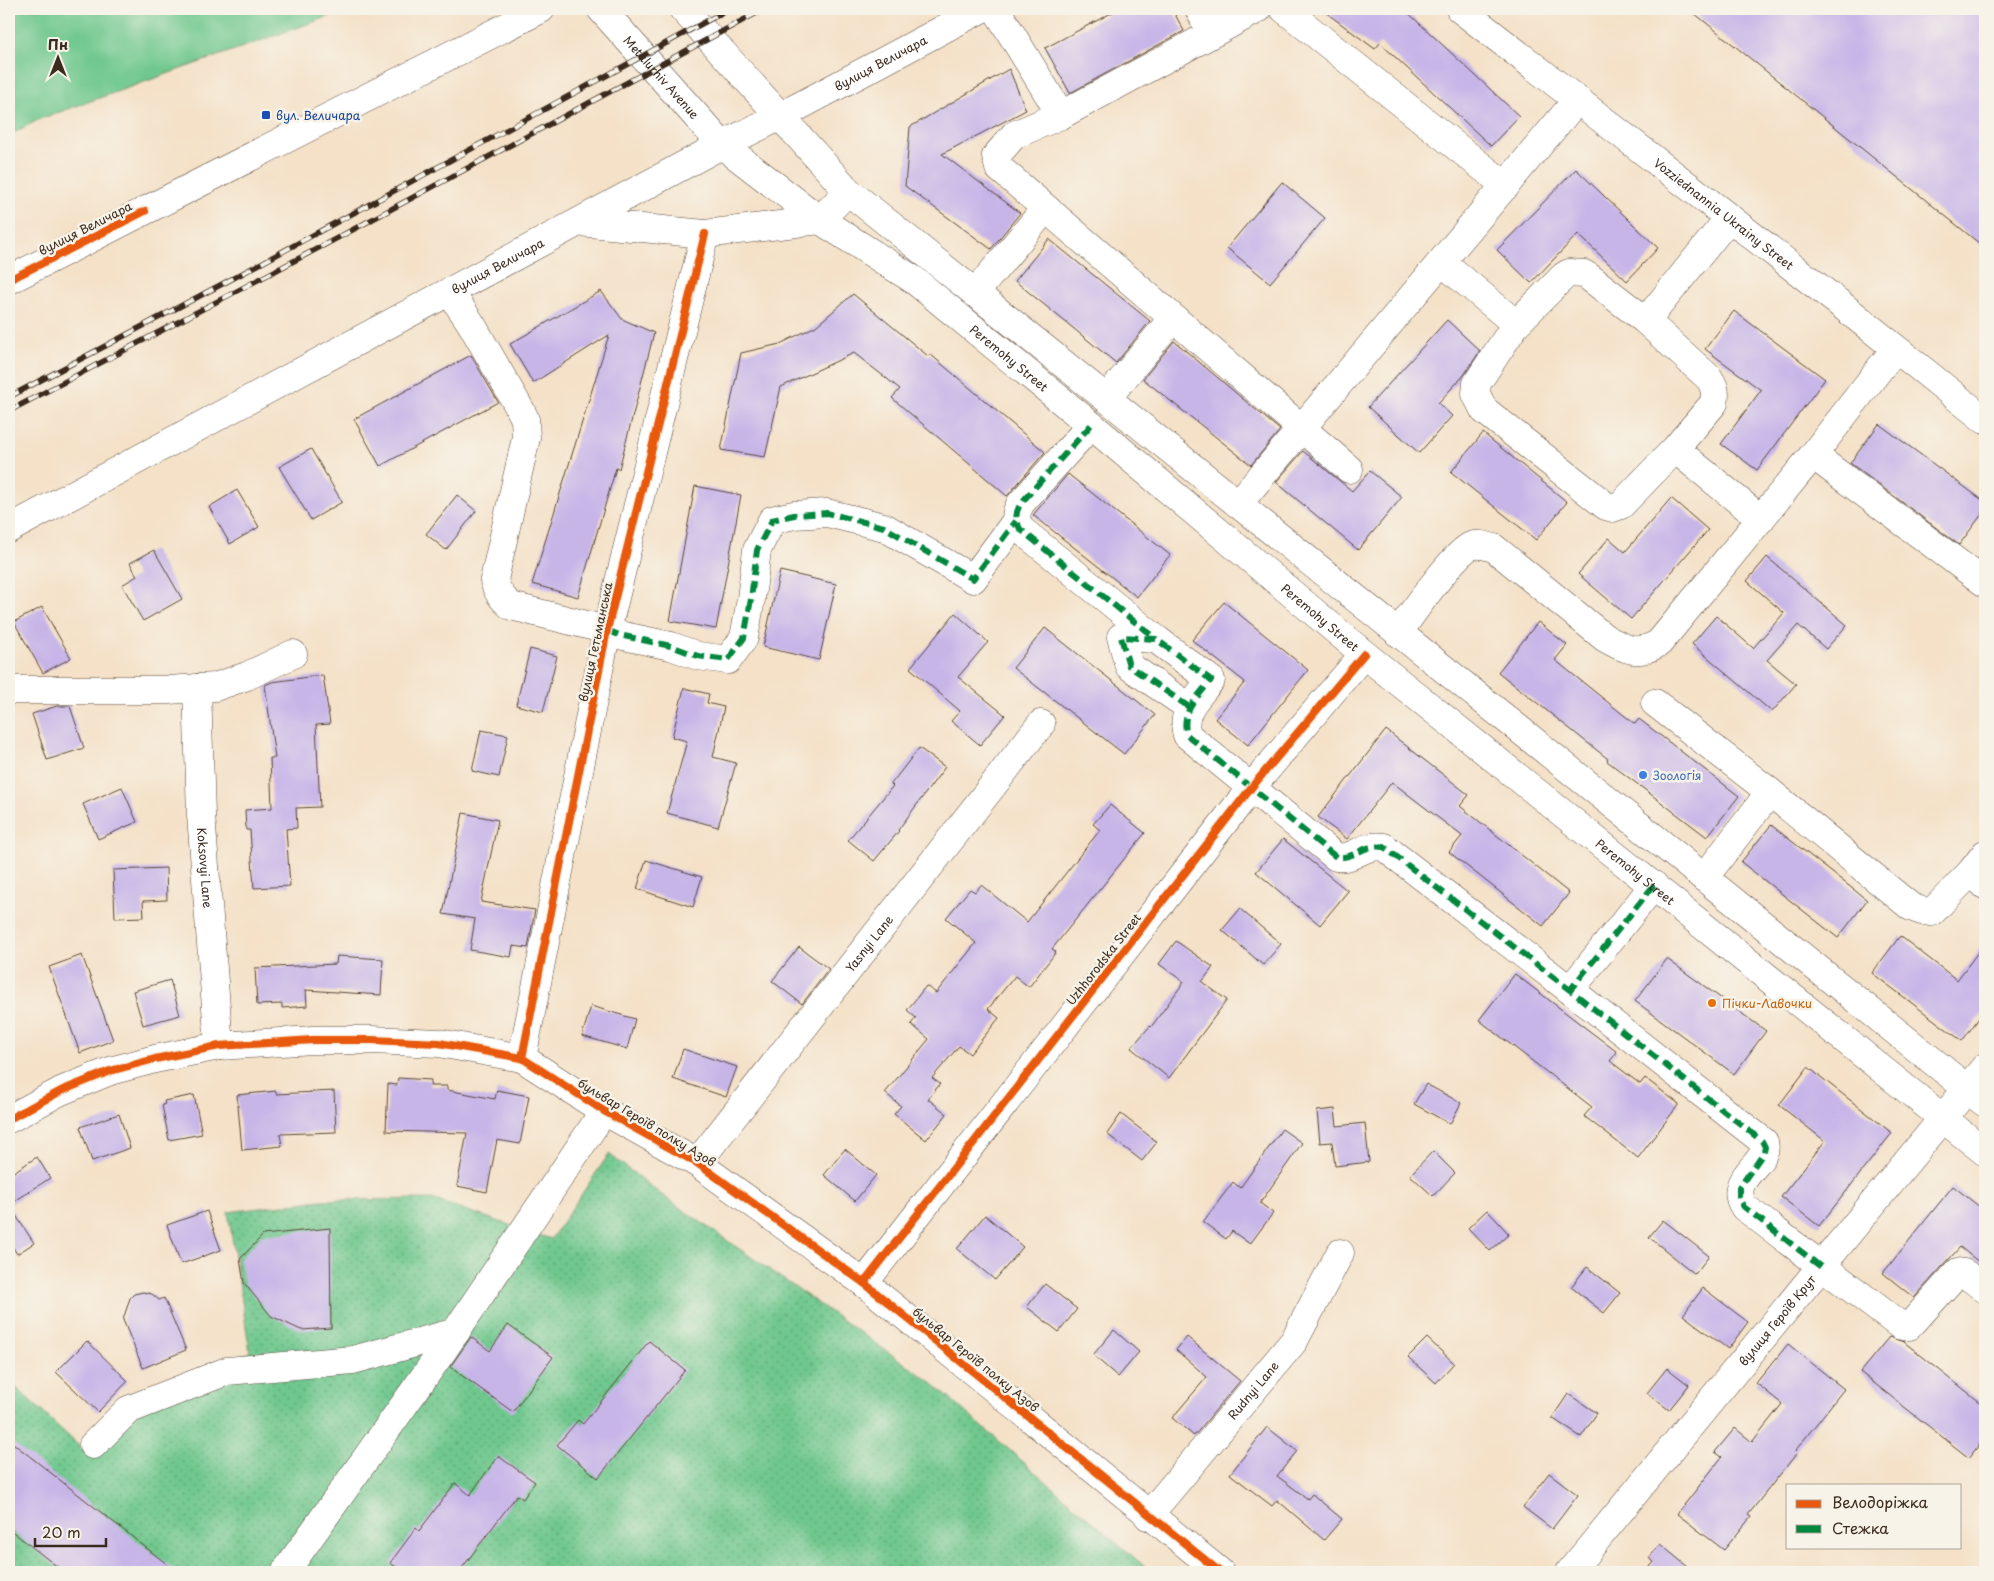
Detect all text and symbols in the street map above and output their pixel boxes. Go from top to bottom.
street label: вулиця Величара [831,30,930,95]
street label: Metalurhiv Avenue [620,31,704,123]
north arrow [32,32,82,82]
text: Пн [48,34,68,55]
place label: вул. Величара [276,106,361,124]
marker: вул. Величара [260,109,272,121]
street label: Vozziednannia Ukrainy Street [1650,154,1798,274]
street label: вулиця Величара [35,196,135,259]
street label: вулиця Величара [448,233,547,298]
street label: Peremohy Street [966,320,1052,396]
street label: Peremohy Street [1277,579,1363,655]
street label: вулиця Гетьманська [574,580,617,703]
place label: Зоологія [1653,766,1702,784]
marker: Зоологія [1637,769,1649,781]
street label: Koksovyi Lane [193,827,217,909]
street label: Peremohy Street [1592,834,1679,909]
street label: Uzhhorodska Street [1061,909,1145,1009]
street label: Yasnyi Lane [841,911,897,976]
place label: Пічки-Лавочки [1722,994,1812,1012]
marker: Пічки-Лавочки [1706,997,1718,1009]
street label: бульвар Героїв полку Азов [575,1074,719,1170]
street label: вулиця Героїв Крут [1734,1271,1820,1369]
street label: бульвар Героїв полку Азов [909,1302,1043,1416]
street label: Rudnyi Lane [1223,1357,1283,1423]
legend [1786,1484,1962,1548]
text: Велодоріжка [1832,1490,1928,1513]
scale bar [35,1516,106,1548]
text: Стежка [1832,1516,1889,1539]
text: 20 m [42,1520,81,1543]

